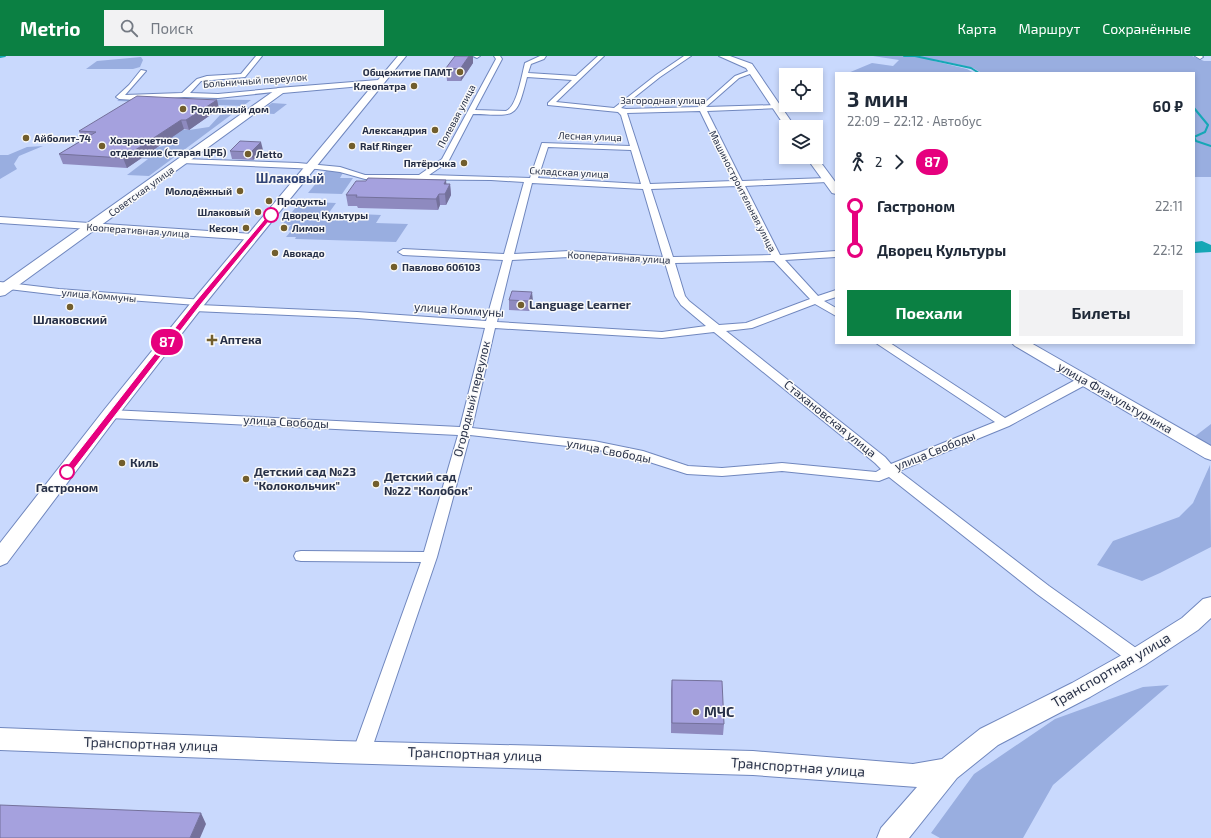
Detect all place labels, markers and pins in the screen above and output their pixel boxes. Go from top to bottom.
place label: Общежитие ПАМТ [363,66,452,78]
marker: Общежитие ПАМТ [455,67,465,77]
place label: Клеопатра [354,80,406,92]
marker: Клеопатра [409,81,419,91]
place label: Родильный дом [191,103,269,115]
marker: Родильный дом [178,104,188,114]
place label: Александрия [362,124,427,136]
marker: Александрия [430,125,440,135]
place label: Айболит-74 [34,132,91,144]
marker: Айболит-74 [21,133,31,143]
place label: Хозрасчетное отделение (старая ЦРБ) [110,134,227,158]
place label: Ralf Ringer [360,140,413,152]
marker: Хозрасчетное отделение (старая ЦРБ) [97,141,107,151]
marker: Ralf Ringer [347,141,357,151]
place label: Леtto [256,148,283,160]
marker: Леtto [243,149,253,159]
place label: Пятёрочка [404,157,456,169]
marker: Пятёрочка [459,158,469,168]
place label: Молодёжный [165,185,232,197]
marker: Молодёжный [235,186,245,196]
place label: Продукты [277,195,326,207]
marker: Продукты [264,196,274,206]
place label: Шлаковый [197,206,250,218]
marker: Шлаковый [253,207,263,217]
marker: Дворец Культуры [263,207,279,223]
place label: Дворец Культуры [282,209,368,221]
place label: Кесон [209,222,238,234]
place label: Лимон [292,222,325,234]
marker: Кесон [241,223,251,233]
marker: Лимон [279,223,289,233]
place label: Авокадо [283,247,325,259]
marker: Авокадо [270,248,280,258]
place label: Павлово 606103 [402,261,481,273]
marker: Павлово 606103 [389,262,399,272]
place label: Language Learner [529,297,631,311]
marker: Language Learner [516,300,526,310]
marker: Шлаковский [65,302,75,312]
place label: Шлаковский [33,312,107,326]
place label: Аптека [220,332,262,346]
marker: Аптека [207,335,217,345]
place label: Киль [130,455,159,469]
marker: Киль [117,458,127,468]
marker: Гастроном [59,464,75,480]
place label: Детский сад №23 "Колокольчик" [254,464,356,492]
place label: Детский сад №22 "Колобок" [384,469,472,497]
marker: Детский сад №23 "Колокольчик" [241,474,251,484]
marker: Детский сад №22 "Колобок" [371,479,381,489]
place label: Гастроном [36,480,98,494]
place label: МЧС [704,703,734,720]
marker: МЧС [691,707,701,717]

